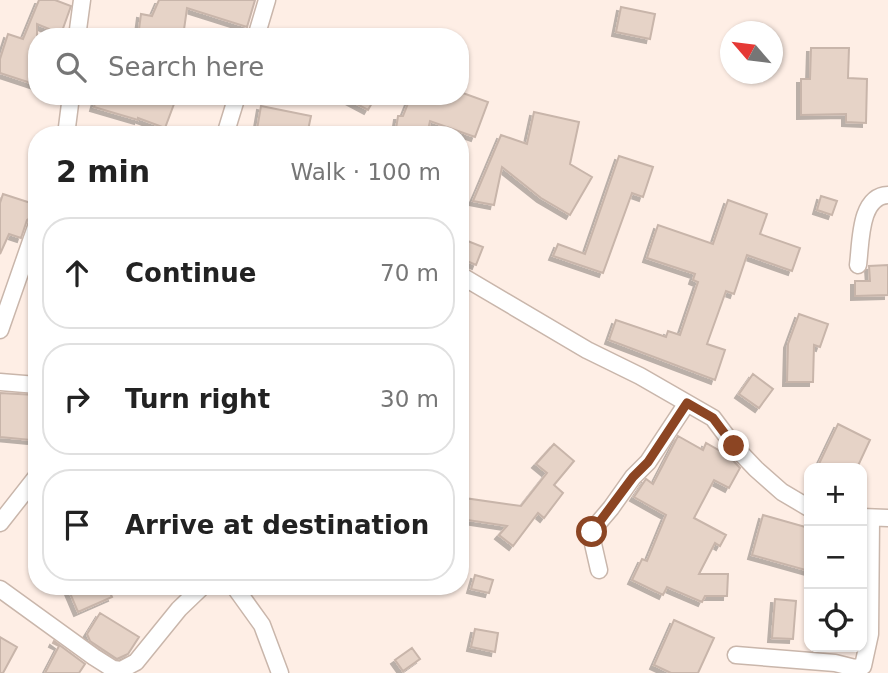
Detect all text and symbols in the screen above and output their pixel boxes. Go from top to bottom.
north arrow [720,21,783,84]
search box [28,28,469,105]
icon: search [52,48,90,86]
text: Search here [108,52,264,82]
text: 2 min [56,154,150,189]
text: Walk · 100 m [290,159,441,185]
icon: ahead [58,254,96,292]
text: Continue [125,258,256,288]
text: 70 m [380,260,439,286]
icon: right [58,380,96,418]
text: Turn right [125,384,270,414]
text: 30 m [380,386,439,412]
route end [718,430,749,461]
map controls [804,463,867,652]
button: + [804,463,867,526]
icon: arrive [58,506,96,544]
text: Arrive at destination [125,510,429,540]
route start [576,516,607,547]
button: − [804,526,867,589]
button: locate [804,589,867,652]

